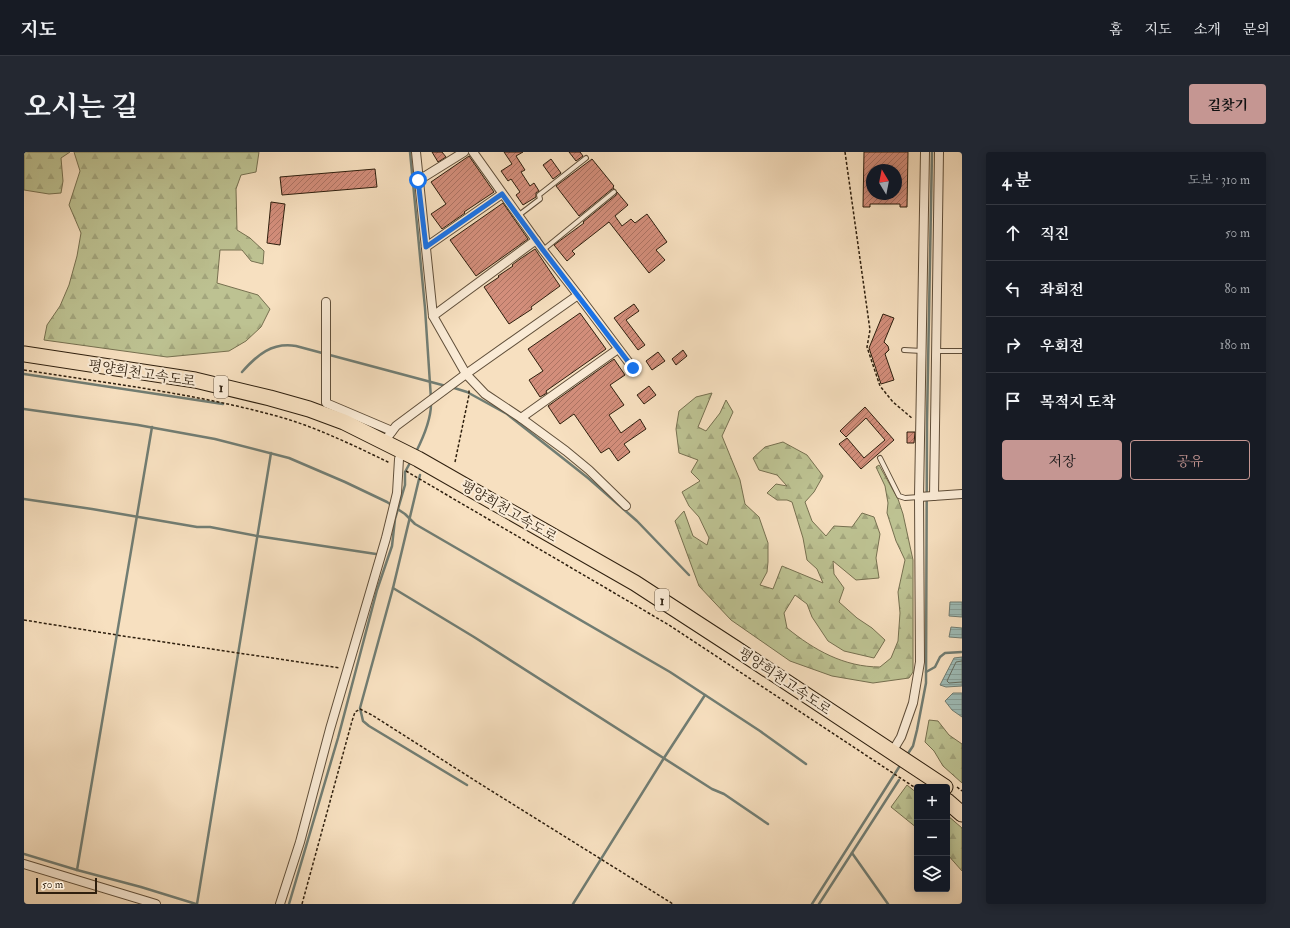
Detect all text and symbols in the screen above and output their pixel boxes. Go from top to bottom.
text: 지도 [20,18,57,42]
text: 홈 [1109,21,1123,38]
text: 지도 [1145,21,1172,38]
text: 소개 [1194,21,1221,38]
text: 문의 [1243,21,1270,38]
button: 길찾기 [1189,84,1266,124]
text: 오시는 길 [24,90,138,125]
north arrow [866,164,902,200]
text: 4 분 [1002,170,1031,191]
route start [409,171,427,189]
text: 도보 · 310 m [1188,172,1250,188]
icon: ahead [1002,222,1024,244]
text: 직진 [1040,225,1069,244]
text: 50 m [1225,225,1250,241]
icon: left [1002,278,1024,300]
text: 좌회전 [1040,281,1083,300]
text: 80 m [1224,281,1250,297]
icon: right [1002,334,1024,356]
text: 우회전 [1040,337,1083,356]
text: 180 m [1220,337,1250,353]
street label: 평양희천고속도로 [87,357,197,390]
route end [624,359,642,377]
road number: 1 [214,376,228,398]
icon: arrive [1002,390,1024,412]
text: 목적지 도착 [1040,393,1116,412]
button: 저장 [1002,440,1122,480]
button: 공유 [1130,440,1250,480]
street label: 평양희천고속도로 [458,477,560,546]
road number: 1 [655,589,669,611]
street label: 평양희천고속도로 [735,644,835,719]
map controls [914,784,950,892]
button: + [914,784,950,820]
button: − [914,820,950,856]
button: layers [914,856,950,892]
scale bar [36,876,97,895]
text: 50 m [42,878,63,891]

